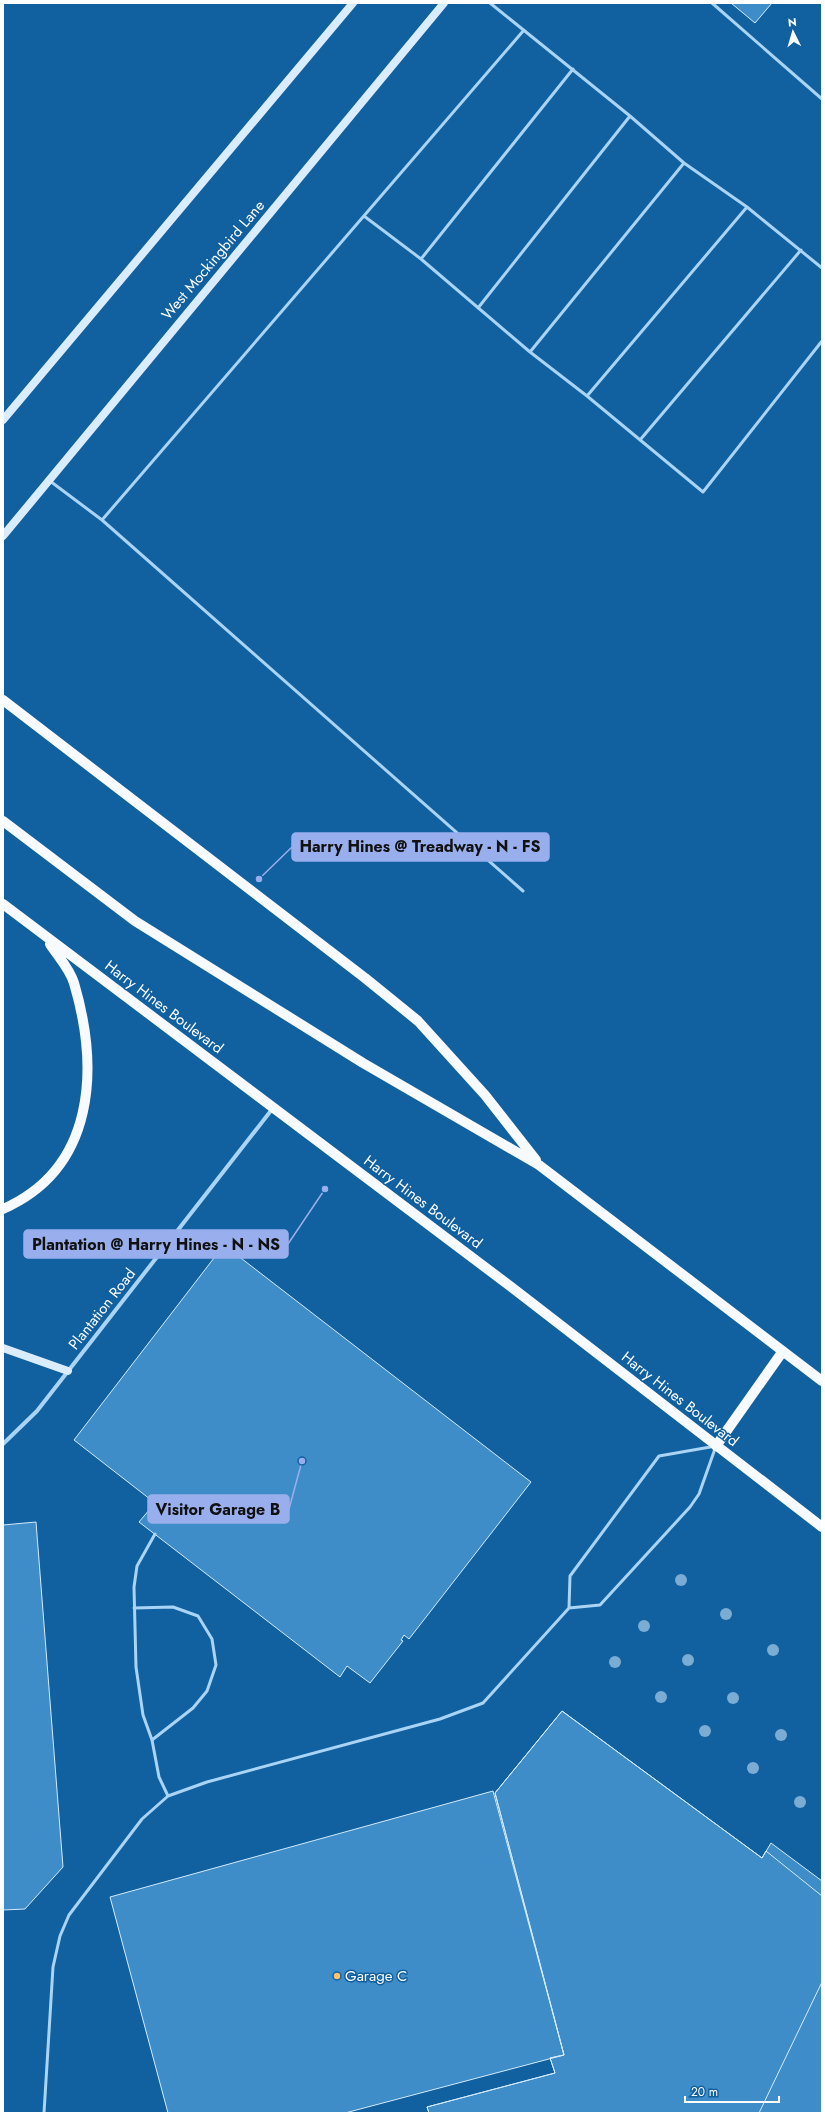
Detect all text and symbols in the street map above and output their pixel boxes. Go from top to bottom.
north arrow [773,12,813,52]
text: N [787,14,797,30]
street label: West Mockingbird Lane [156,195,270,325]
callout: Harry Hines @ Treadway - N - FS [292,833,549,861]
text: Harry Hines @ Treadway - N - FS [299,835,541,858]
street label: Harry Hines Boulevard [100,955,228,1059]
street label: Harry Hines Boulevard [359,1150,487,1254]
callout: Plantation @ Harry Hines - N - NS [24,1230,288,1258]
text: Plantation @ Harry Hines - N - NS [32,1233,280,1256]
street label: Plantation Road [63,1264,141,1354]
street label: Harry Hines Boulevard [617,1346,743,1452]
callout: Visitor Garage B [148,1495,289,1523]
text: Visitor Garage B [155,1498,281,1521]
place label: Garage C [345,1965,407,1987]
marker: Garage C [332,1971,342,1981]
scale bar [685,2078,779,2104]
text: 20 m [691,2083,718,2101]

